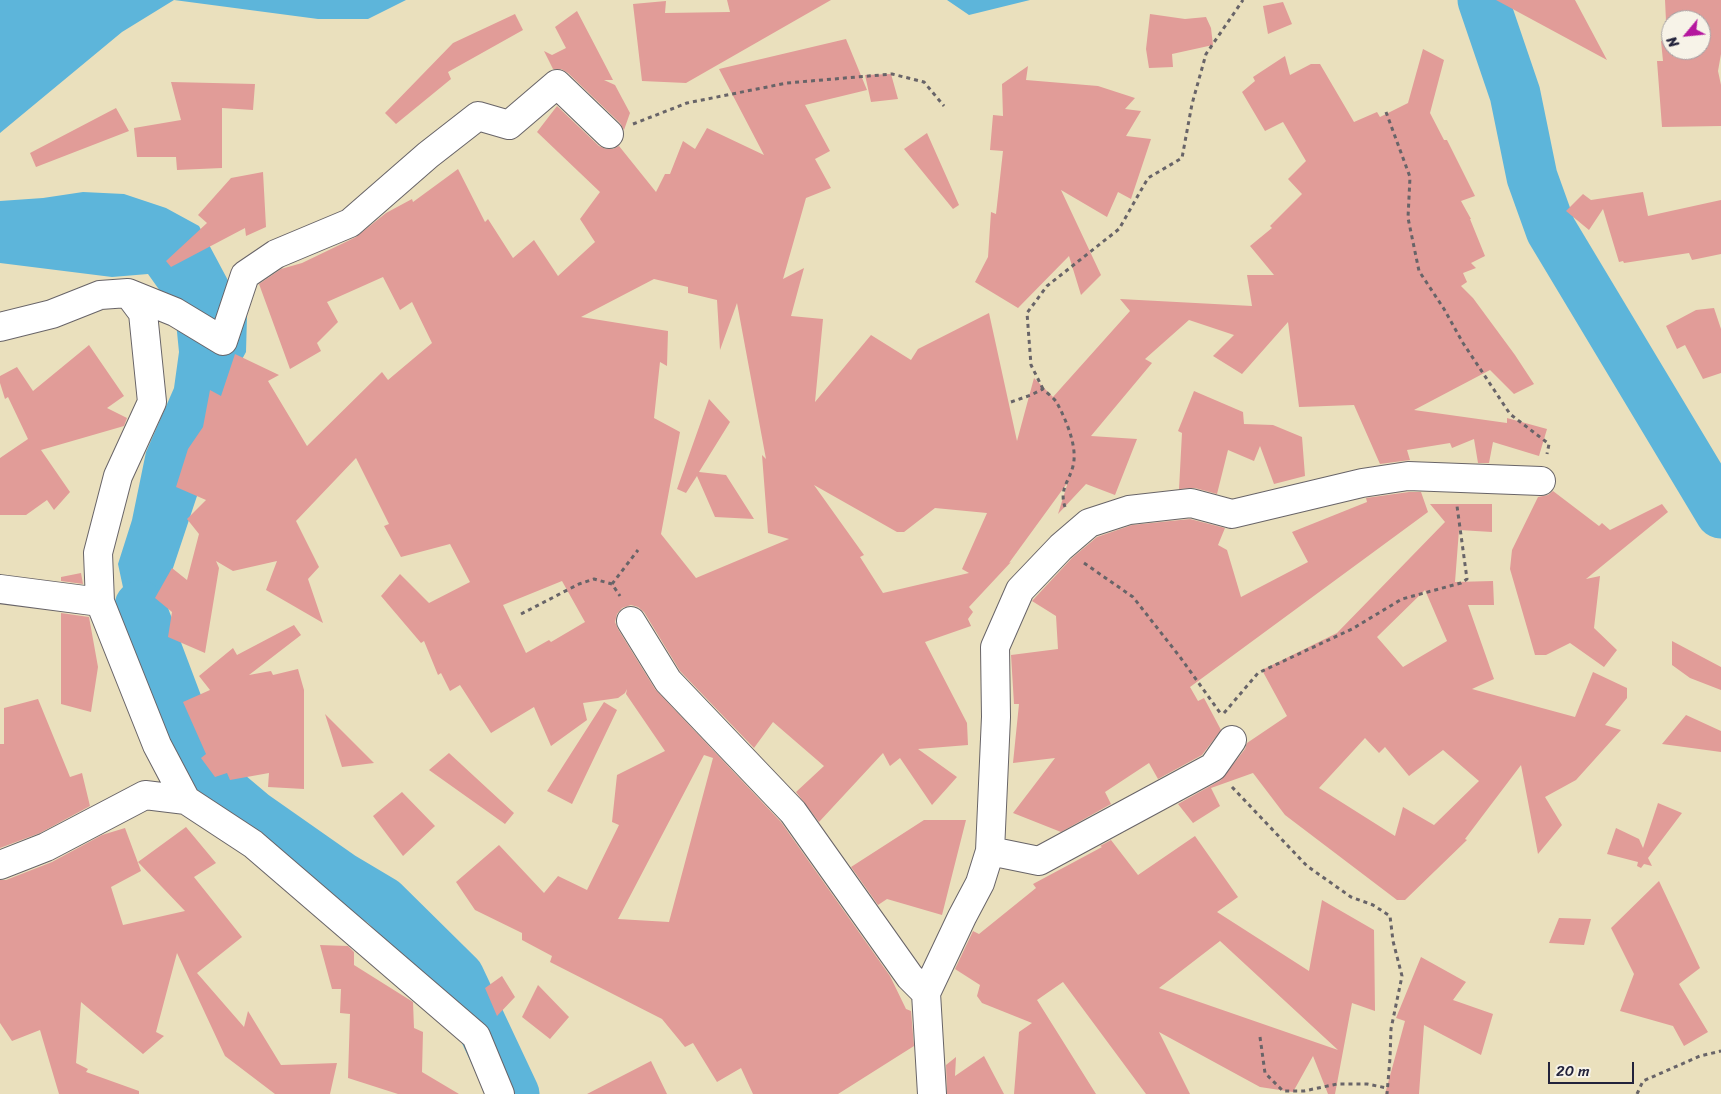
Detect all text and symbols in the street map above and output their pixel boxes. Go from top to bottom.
north arrow [1661,10,1711,60]
text: N [1660,32,1687,52]
scale bar [1551,1052,1637,1084]
text: 20 m [1556,1058,1590,1084]

